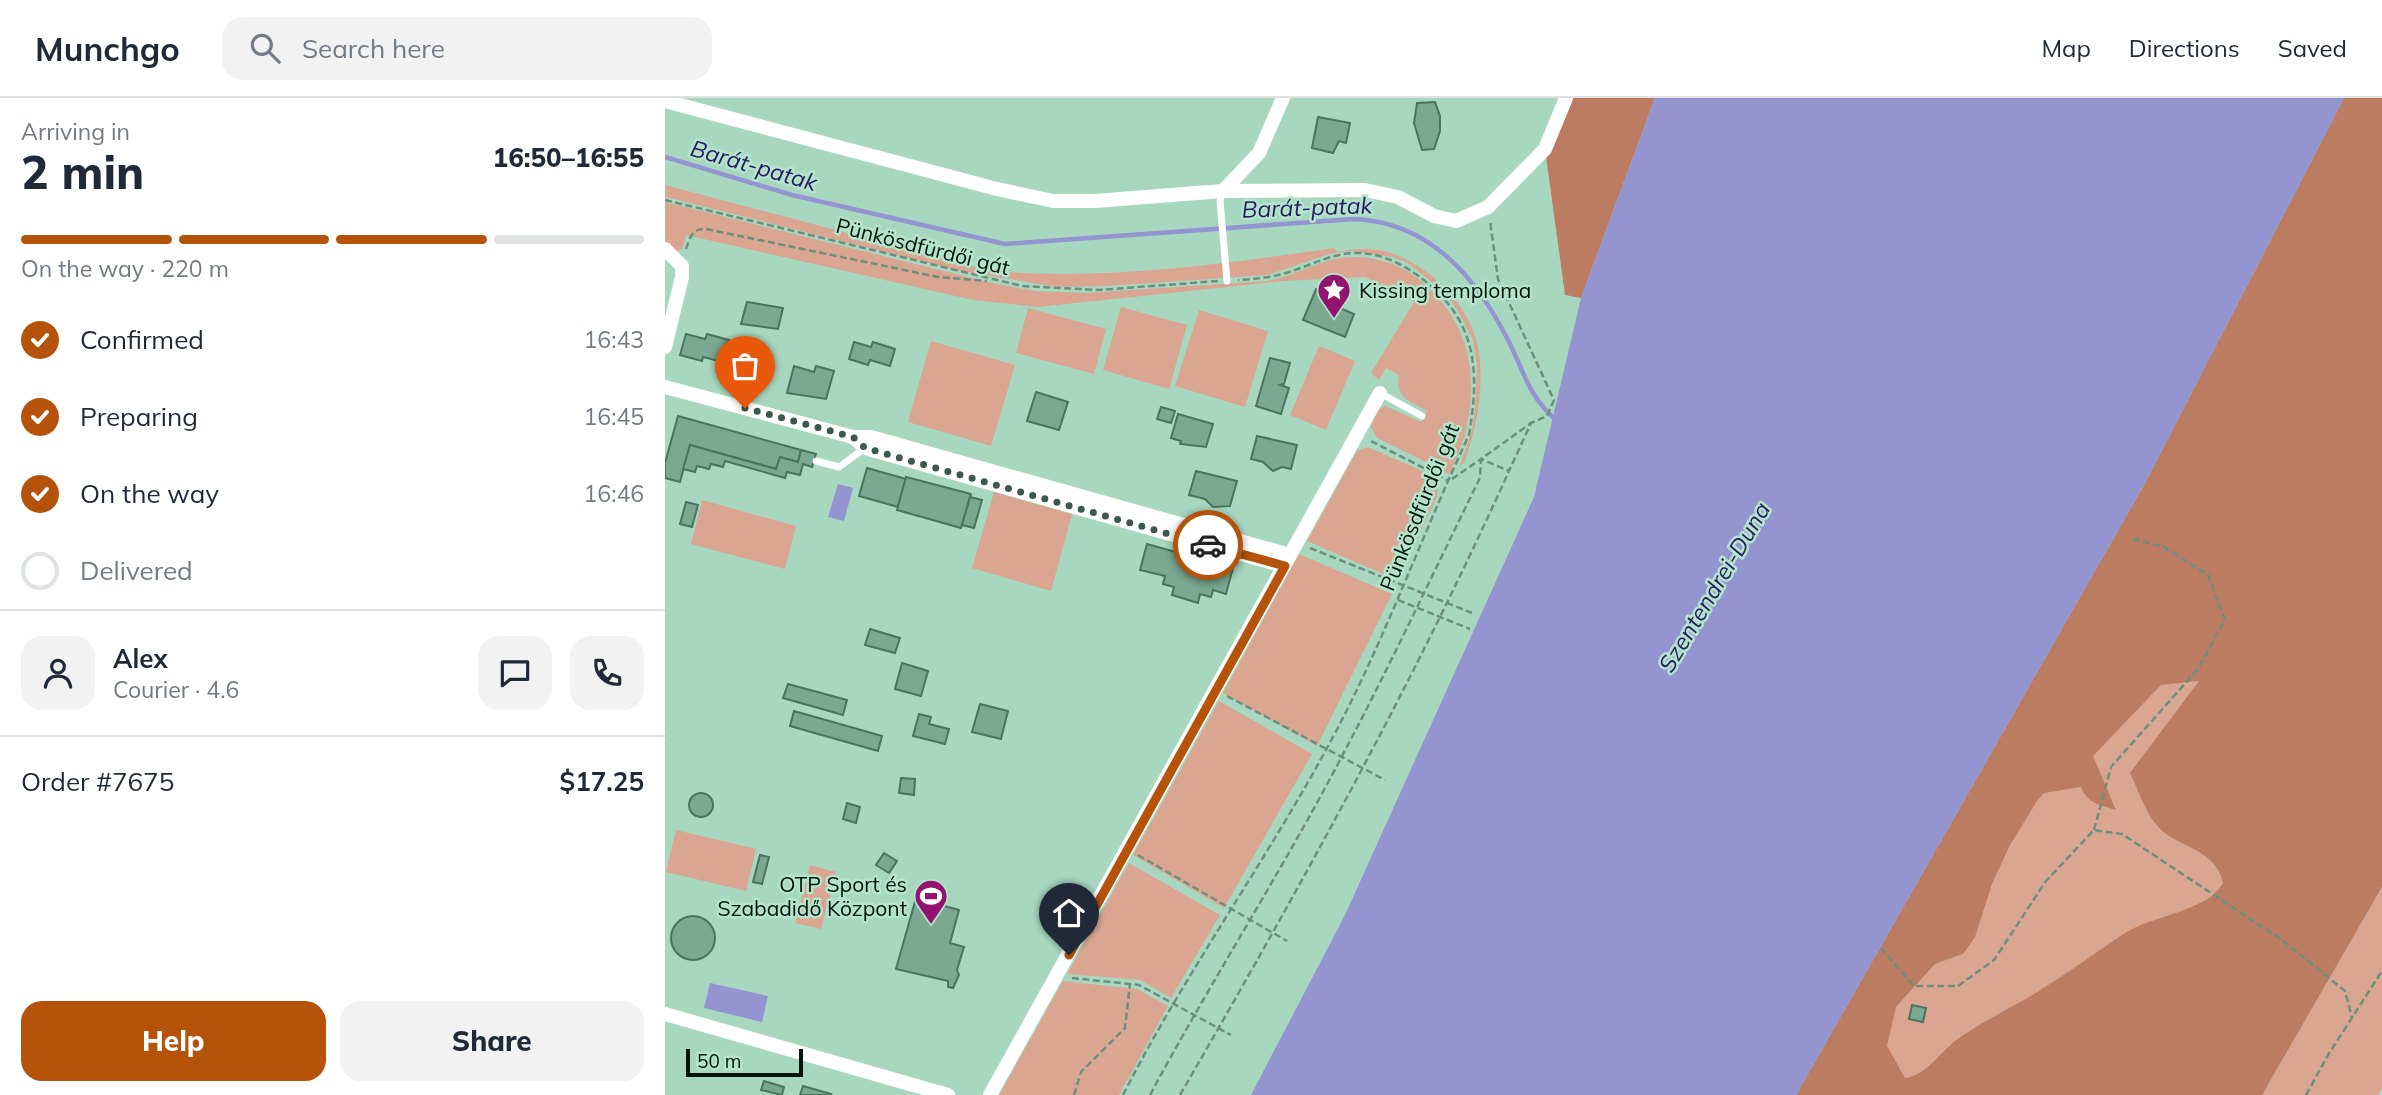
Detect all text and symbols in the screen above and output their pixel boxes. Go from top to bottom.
search box [222,17,712,80]
text: Munchgo [35,28,180,69]
icon: search [246,29,284,67]
text: Search here [302,32,445,65]
text: Map [2041,33,2091,63]
text: Directions [2129,33,2240,63]
text: Saved [2278,33,2347,63]
text: Arriving in [21,117,130,146]
water label: Barát-patak [687,133,822,197]
text: 16:50–16:55 [493,141,644,174]
text: 2 min [21,143,144,201]
water label: Barát-patak [1241,190,1374,224]
street label: Pünkösdfürdői gát [834,212,1012,280]
text: On the way · 220 m [21,254,229,283]
place icon: Kissing temploma [1315,271,1353,320]
place label: Kissing temploma [1359,277,1531,303]
icon: check [21,321,59,359]
text: Confirmed [80,323,204,356]
text: 16:43 [584,325,644,354]
pin [715,336,775,408]
icon: bag [726,347,764,385]
icon: check [21,398,59,436]
text: Preparing [80,400,198,433]
text: 16:45 [584,402,644,431]
street label: Pünkösdfürdői gát [1374,420,1464,594]
icon: check [21,475,59,513]
text: On the way [80,477,219,510]
text: 16:46 [584,479,644,508]
water label: Szentendrei-Duna [1652,496,1776,677]
courier [1173,510,1243,580]
icon: car [1189,526,1227,564]
text: Delivered [80,554,193,587]
button: person [21,636,95,710]
button: chat [478,636,552,710]
button: phone [570,636,644,710]
text: Alex [113,642,168,675]
text: Courier · 4.6 [113,675,239,704]
text: Order #7675 [21,765,174,798]
text: $17.25 [560,765,644,798]
place label: OTP Sport és Szabadidő Központ [718,871,907,921]
sports icon: OTP Sport és Szabadidő Központ [912,877,950,926]
pin [1039,883,1099,955]
icon: home [1050,894,1088,932]
button: Help [21,1001,326,1081]
button: Share [340,1001,644,1081]
scale bar [686,1046,803,1078]
text: 50 m [697,1049,741,1073]

